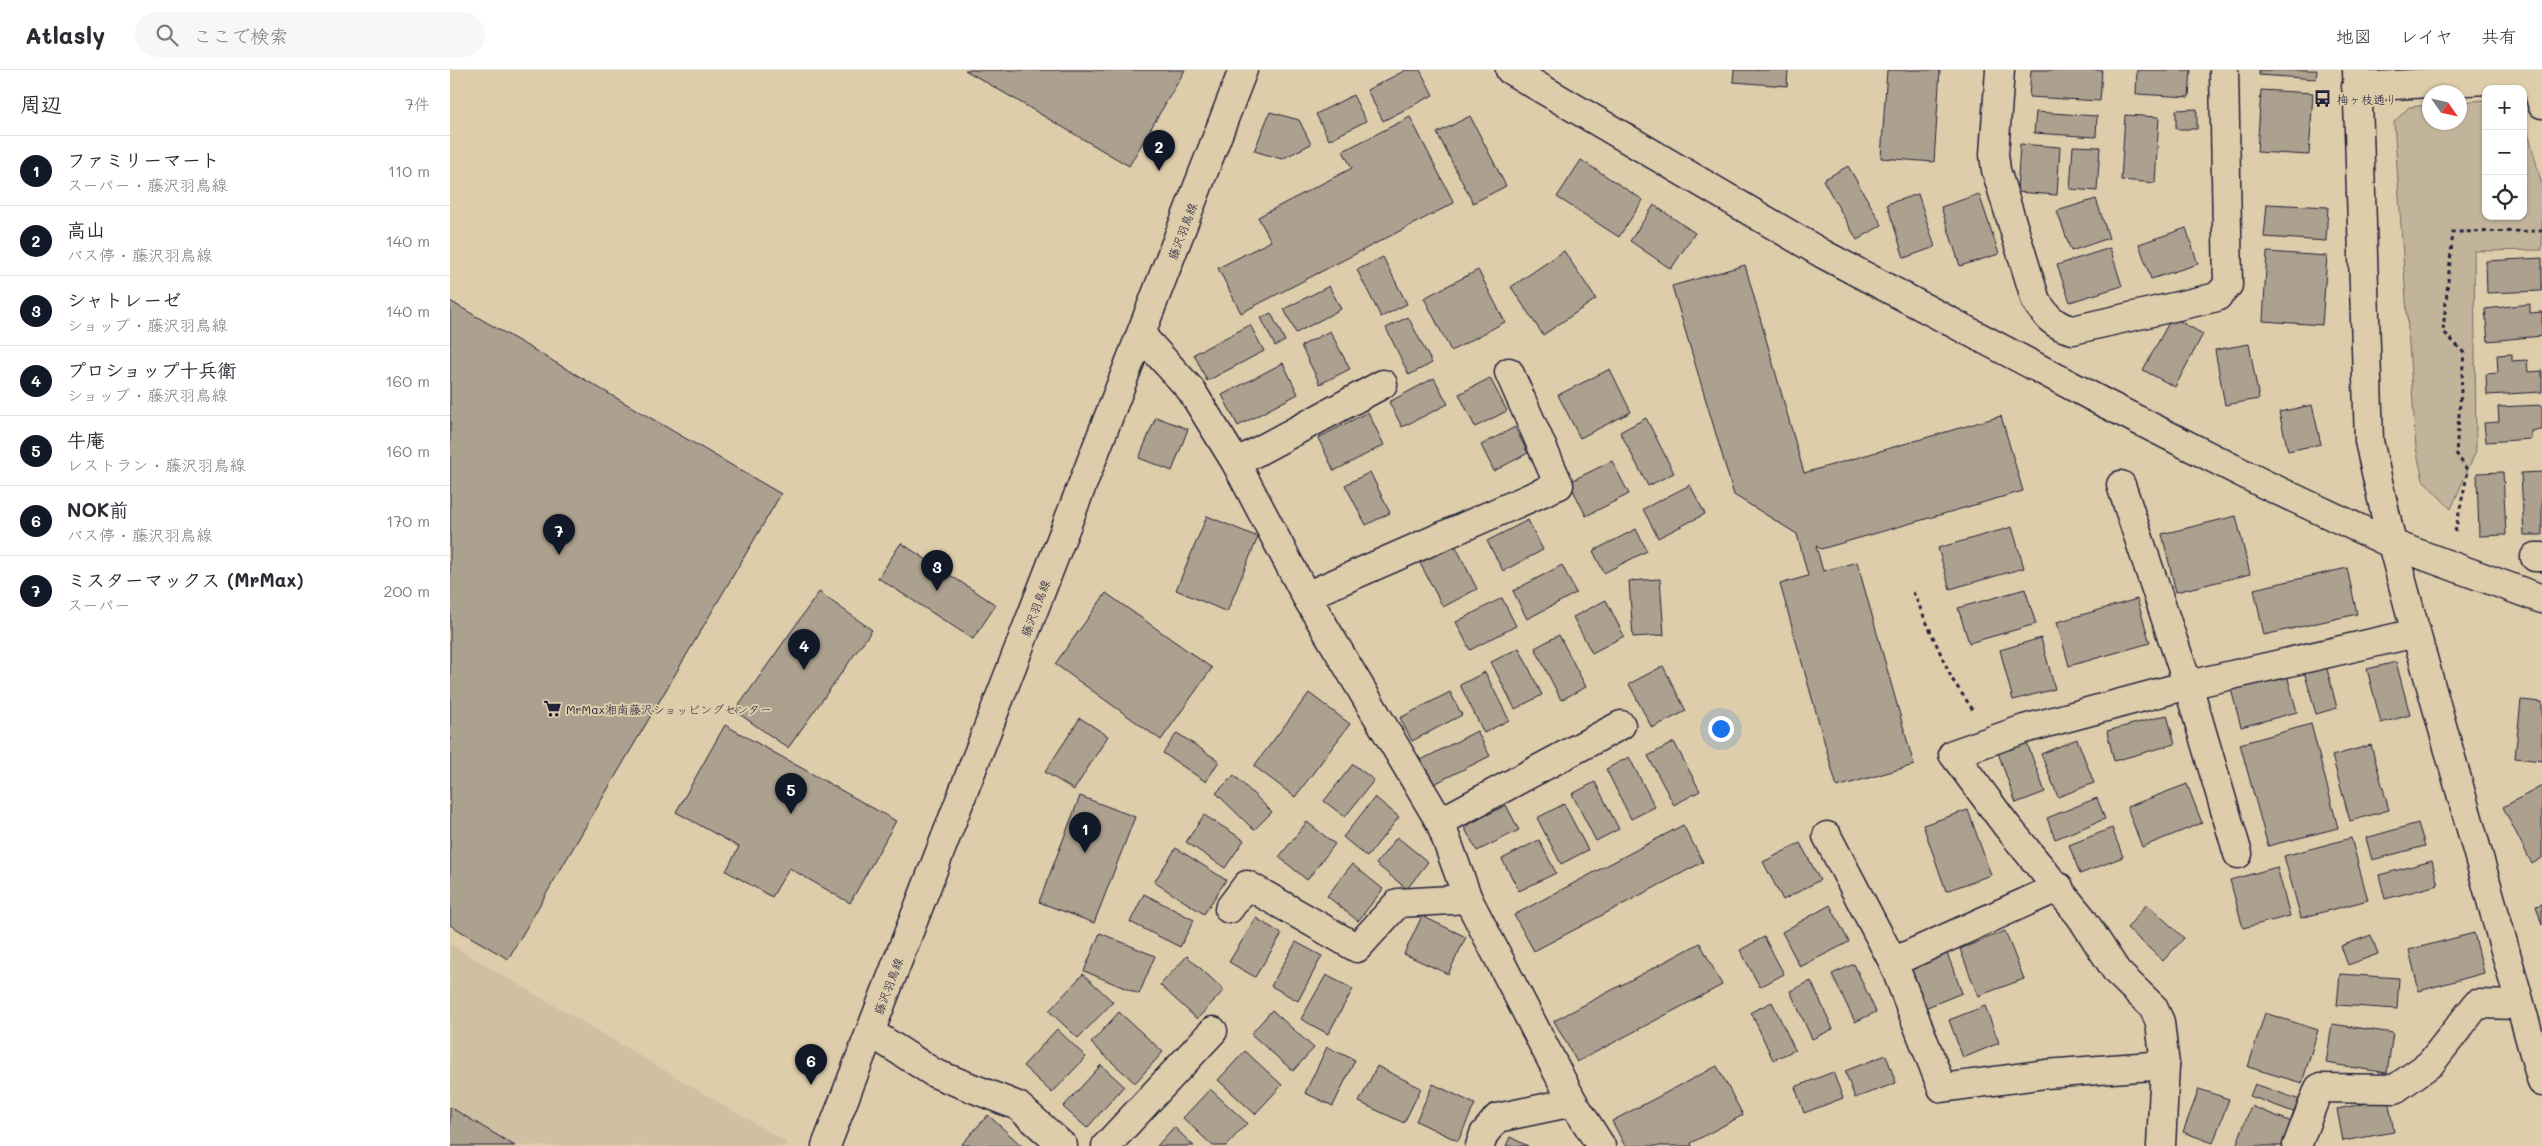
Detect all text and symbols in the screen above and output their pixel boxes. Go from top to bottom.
search box [135,12,485,57]
text: Atlasly [25,19,105,50]
icon: search [153,21,181,49]
text: ここで検索 [193,23,288,48]
text: 地図 [2336,24,2372,48]
text: レイヤ [2400,24,2453,48]
text: 共有 [2481,24,2517,48]
north arrow [2422,85,2467,130]
map controls [2482,85,2527,220]
button: + [2482,85,2527,130]
bus stop icon: 梅ヶ枝通り [2313,89,2333,109]
text: 周辺 [20,90,62,117]
place label: 梅ヶ枝通り [2337,91,2397,107]
text: 7件 [405,93,430,114]
pin: 2 [1143,130,1175,171]
button: − [2482,130,2527,175]
text: ファミリーマート [67,147,220,172]
text: 1 [32,160,40,181]
text: 110 m [388,160,430,181]
text: スーパー · 藤沢羽鳥線 [67,174,228,195]
button: locate [2482,175,2527,220]
street label: 藤沢羽鳥線 [1164,200,1200,262]
text: 高山 [67,217,105,242]
text: 2 [32,230,40,251]
text: 140 m [386,230,430,251]
text: バス停 · 藤沢羽鳥線 [67,244,212,265]
text: シャトレーゼ [67,287,181,312]
text: 3 [31,300,41,321]
text: 140 m [386,300,430,321]
text: ショップ · 藤沢羽鳥線 [67,314,228,335]
text: プロショップ十兵衛 [67,357,236,382]
text: 4 [31,370,41,391]
text: 160 m [385,370,430,391]
text: ショップ · 藤沢羽鳥線 [67,384,228,405]
text: 牛庵 [67,427,105,452]
text: 5 [31,440,41,461]
text: 160 m [385,440,430,461]
text: レストラン · 藤沢羽鳥線 [67,454,246,475]
text: NOK前 [67,497,128,522]
text: 6 [31,510,41,531]
text: 170 m [386,510,430,531]
pin: 7 [543,514,575,555]
text: バス停 · 藤沢羽鳥線 [67,524,212,545]
pin: 3 [921,550,953,591]
text: ミスターマックス (MrMax) [67,567,304,592]
street label: 藤沢羽鳥線 [1017,577,1053,639]
text: 7 [32,580,40,601]
text: 200 m [383,580,430,601]
text: スーパー [67,594,130,615]
pin: 4 [788,629,820,670]
supermarket icon: MrMax湘南藤沢ショッピングセンター [542,699,562,719]
place label: MrMax湘南藤沢ショッピングセンター [566,701,772,717]
your location [1708,716,1734,742]
pin: 5 [775,773,807,814]
pin: 1 [1069,812,1101,853]
street label: 藤沢羽鳥線 [870,955,906,1017]
pin: 6 [795,1044,827,1085]

